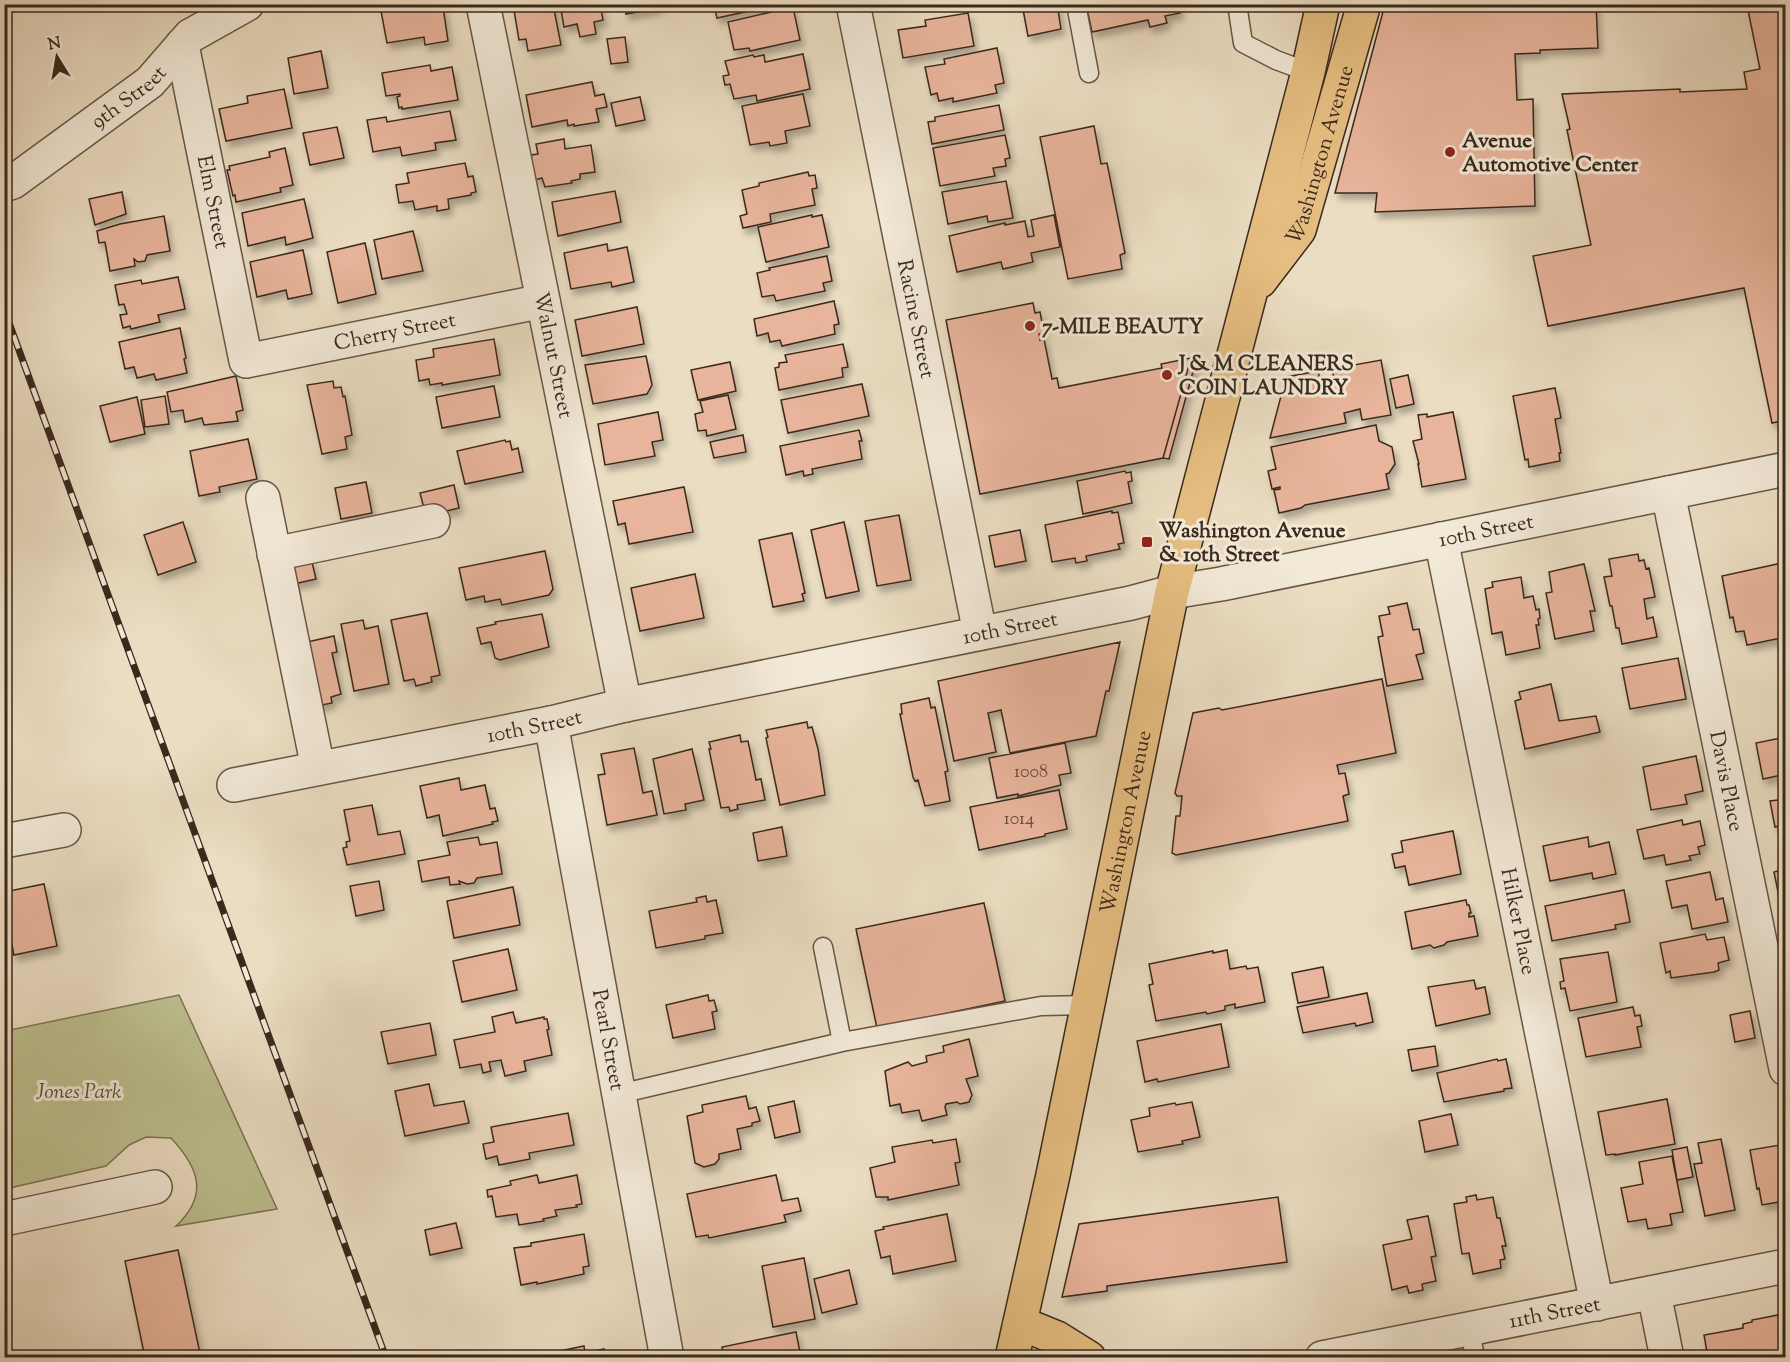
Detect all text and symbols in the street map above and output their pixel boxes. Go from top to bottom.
north arrow [27,27,87,87]
text: N [46,32,63,57]
street label: 9th Street [86,60,175,137]
street label: Washington Avenue [1279,62,1363,253]
place label: Avenue Automotive Center [1462,127,1639,181]
marker: Avenue Automotive Center [1443,145,1457,159]
street label: Elm Street [188,153,236,252]
street label: Racine Street [888,257,941,381]
street label: Walnut Street [525,290,580,421]
street label: Cherry Street [331,306,459,360]
place label: 7-MILE BEAUTY [1042,313,1204,343]
marker: 7-MILE BEAUTY [1023,319,1037,333]
place label: J & M CLEANERS COIN LAUNDRY [1177,350,1354,404]
marker: J & M CLEANERS COIN LAUNDRY [1160,368,1174,382]
street label: 10th Street [1436,508,1537,556]
place label: Washington Avenue & 10th Street [1159,517,1346,571]
marker: Washington Avenue & 10th Street [1140,535,1154,549]
street label: 10th Street [960,605,1061,654]
street label: 10th Street [485,703,585,752]
street label: Washington Avenue [1094,728,1160,917]
street label: Davis Place [1700,728,1750,834]
house number: 1008 [1014,760,1048,786]
house number: 1014 [1004,807,1034,833]
street label: Hilker Place [1491,865,1542,978]
street label: Pearl Street [583,987,631,1093]
park label: Jones Park [36,1078,122,1108]
street label: 11th Street [1507,1290,1603,1338]

